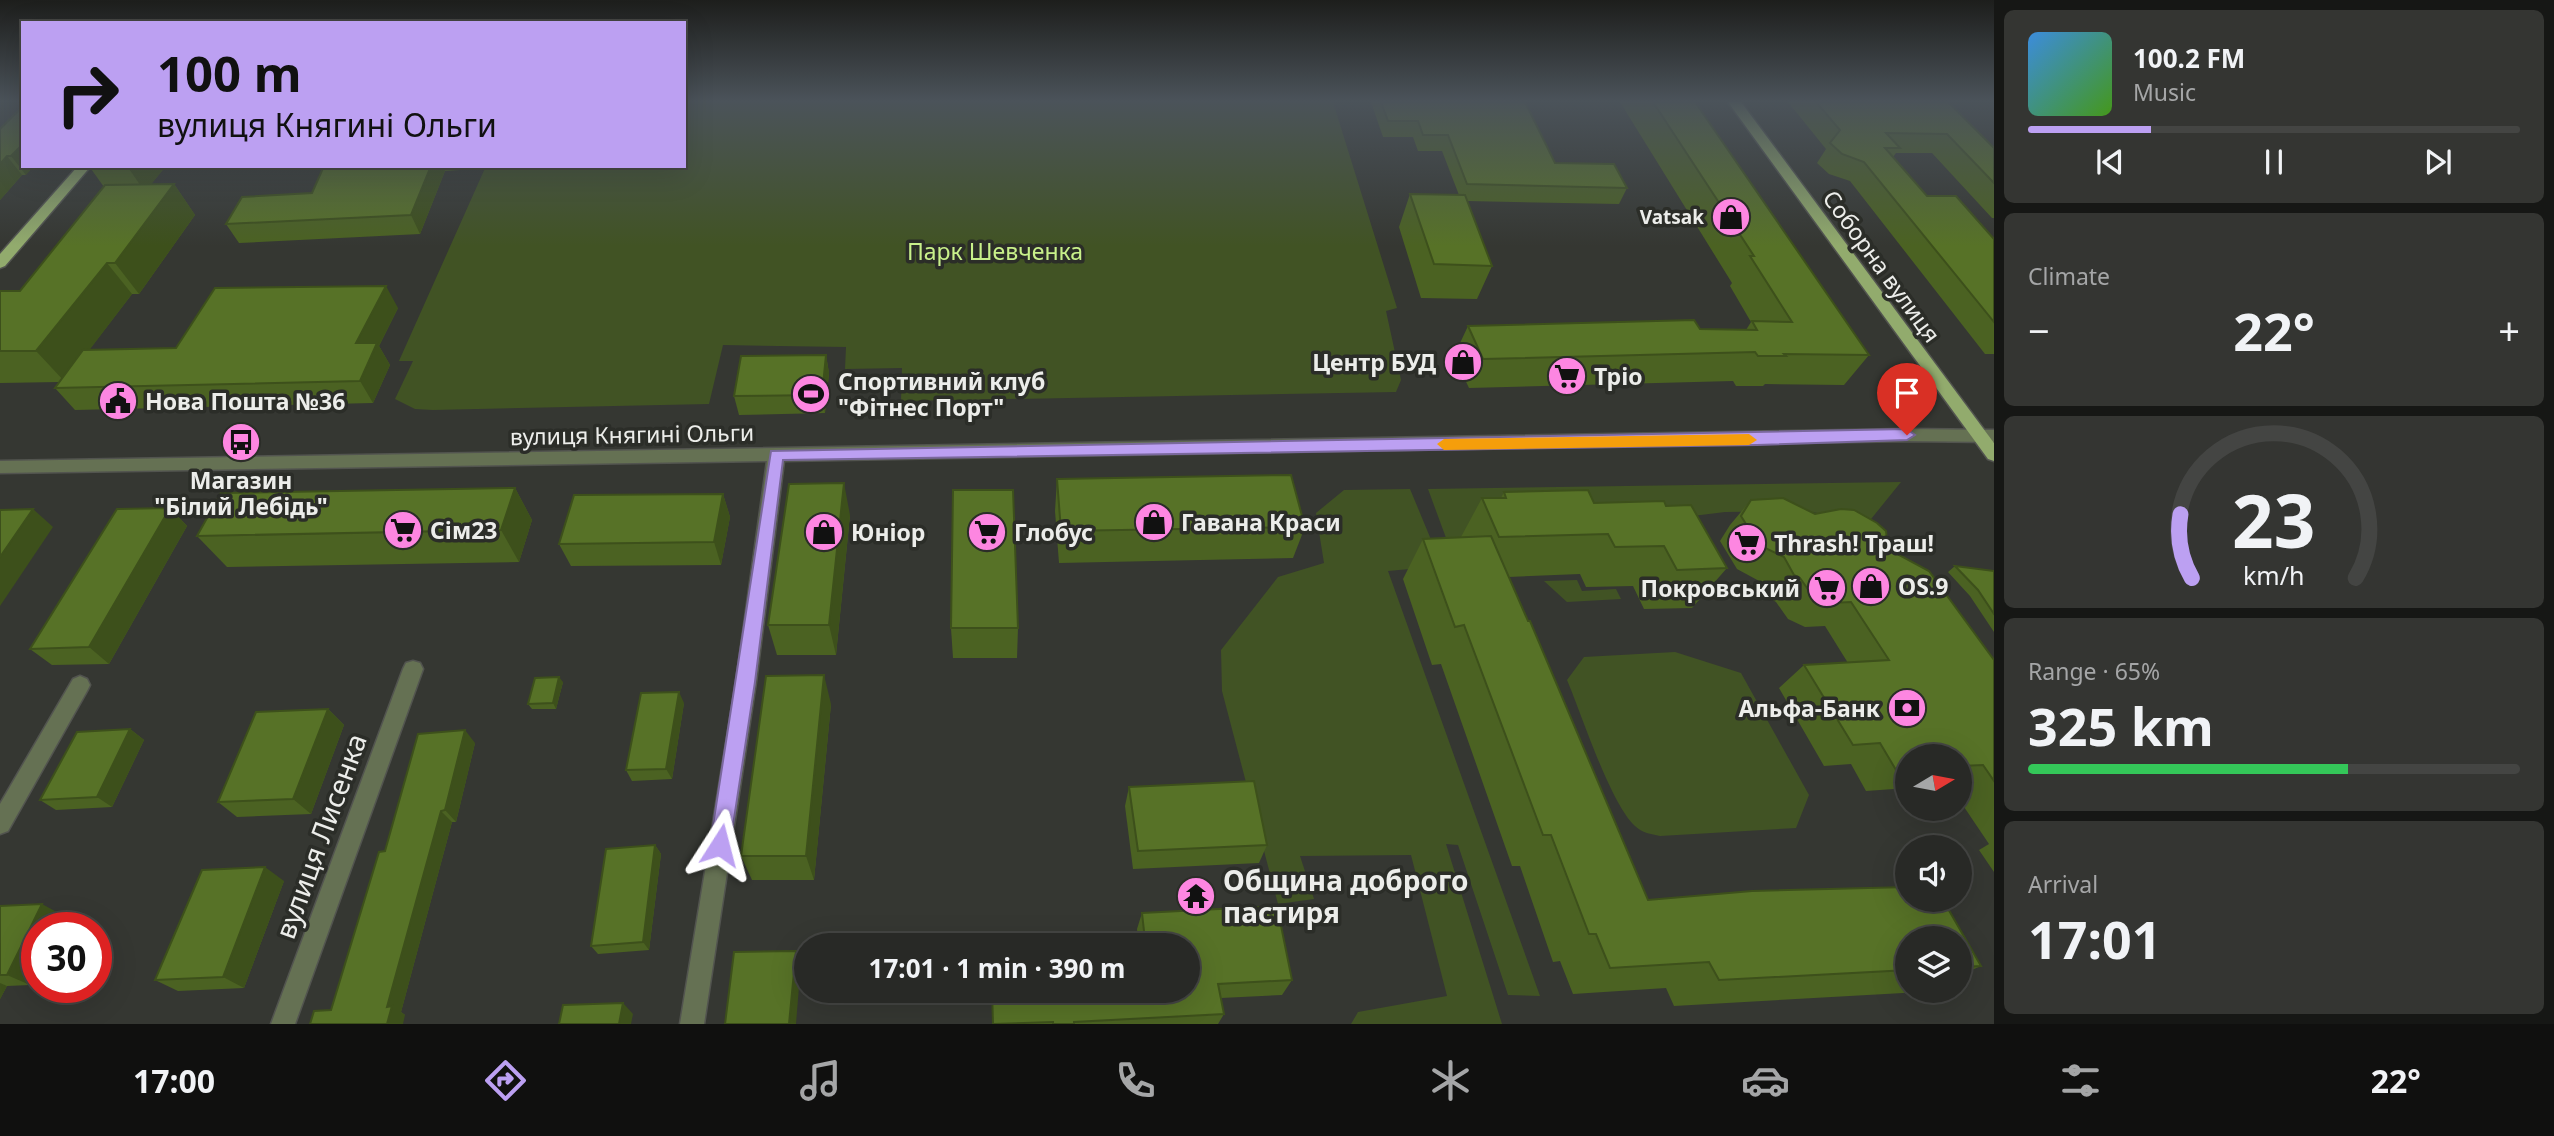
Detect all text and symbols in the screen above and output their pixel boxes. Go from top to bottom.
text: 100 m [157,40,302,106]
text: 100.2 FM [2133,40,2245,76]
icon: right [42,49,133,140]
text: Music [2133,76,2196,108]
text: вулиця Княгині Ольги [157,103,497,146]
icon: previous [2091,143,2129,181]
icon: pause [2255,143,2293,181]
icon: next [2419,143,2457,181]
street label: Соборна вулиця [1816,183,1948,349]
shop icon: Vatsak [1710,196,1752,238]
place label: Vatsak [1640,204,1704,230]
park label: Парк Шевченка [907,235,1083,267]
text: Climate [2028,260,2110,292]
text: 22° [2233,295,2315,366]
text: − [2028,304,2050,356]
text: + [2498,304,2520,356]
shop icon: Центр БУД [1442,341,1484,383]
place label: Центр БУД [1312,346,1436,378]
supermarket icon: Тріо [1546,355,1588,397]
place label: Тріо [1594,360,1643,392]
pin [1877,363,1937,435]
place label: Спортивний клуб "Фітнес Порт" [838,365,1045,423]
sports icon: Спортивний клуб "Фітнес Порт" [790,373,832,415]
icon: arrive [1888,374,1926,412]
public building icon: Нова Пошта №36 [97,380,139,422]
place label: Нова Пошта №36 [145,385,345,417]
street label: вулиця Княгині Ольги [510,416,754,452]
bus stop icon: Магазин "Білий Лебідь" [220,421,262,463]
place label: Магазин "Білий Лебідь" [154,464,328,522]
text: 23 [2232,470,2316,569]
shop icon: Гавана Краси [1133,501,1175,543]
place label: Гавана Краси [1181,506,1341,538]
supermarket icon: Сім23 [382,509,424,551]
shop icon: Юніор [803,511,845,553]
supermarket icon: Глобус [966,511,1008,553]
place label: Сім23 [430,514,497,546]
place label: Юніор [851,516,925,548]
place label: Глобус [1014,516,1093,548]
supermarket icon: Thrash! Траш! [1726,522,1768,564]
place label: Thrash! Траш! [1774,527,1934,559]
text: km/h [2243,558,2305,592]
shop icon: OS.9 [1850,565,1892,607]
supermarket icon: Покровський [1806,567,1848,609]
place label: OS.9 [1898,570,1949,602]
place label: Покровський [1641,572,1800,604]
text: Range · 65% [2028,655,2160,687]
bank icon: Альфа-Банк [1886,687,1928,729]
text: 325 km [2028,690,2214,761]
place label: Альфа-Банк [1739,692,1881,724]
street label: вулиця Лисенка [265,728,375,944]
north arrow [1895,744,1972,821]
map controls [1895,744,1972,1003]
position arrow [683,808,757,882]
button: sound [1895,835,1972,912]
place label: Община доброго пастиря [1223,861,1468,931]
text: Arrival [2028,868,2098,900]
temple icon: Община доброго пастиря [1175,875,1217,917]
text: 17:01 [2028,903,2162,974]
speed limit sign: 30 [21,912,112,1003]
button: layers [1895,926,1972,1003]
text: 17:01 · 1 min · 390 m [869,950,1125,986]
icon: directions [481,1056,530,1105]
icon: music [796,1056,845,1105]
icon: phone [1111,1056,1160,1105]
icon: climate [1426,1056,1475,1105]
icon: car [1741,1056,1790,1105]
icon: filters [2056,1056,2105,1105]
text: 17:00 [133,1059,215,1102]
text: 22° [2371,1059,2421,1102]

